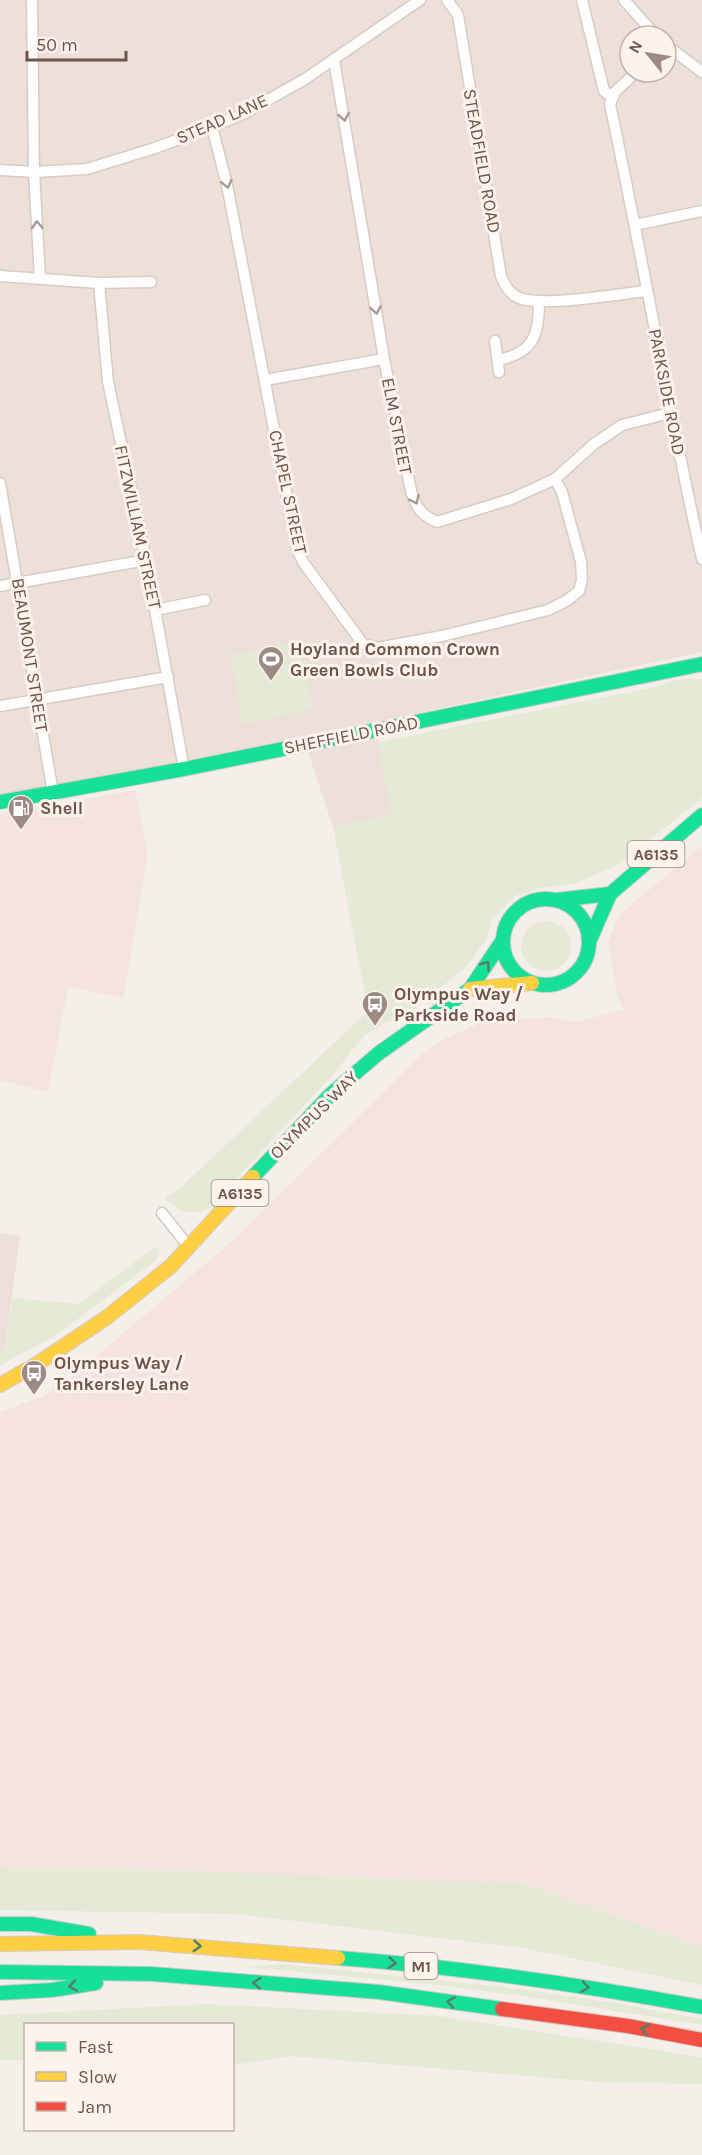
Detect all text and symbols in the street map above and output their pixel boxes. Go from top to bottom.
scale bar [27,24,126,62]
north arrow [618,24,678,84]
text: 50 m [36,34,78,56]
text: N [624,37,647,56]
street label: STEADFIELD ROAD [458,87,506,235]
street label: STEAD LANE [173,89,271,149]
one-way arrow [337,112,350,122]
one-way arrow [219,179,232,189]
one-way arrow [31,220,44,229]
one-way arrow [370,305,382,314]
street label: PARKSIDE ROAD [644,327,690,457]
street label: ELM STREET [377,376,417,476]
street label: CHAPEL STREET [264,428,312,556]
street label: FITZWILLIAM STREET [110,443,166,611]
one-way arrow [408,494,420,505]
street label: BEAUMONT STREET [7,576,53,734]
place label: Hoyland Common Crown Green Bowls Club [290,638,500,681]
sports icon: Hoyland Common Crown Green Bowls Club [256,644,286,682]
street label: SHEFFIELD ROAD [282,711,420,759]
fuel station icon: Shell [6,793,36,831]
place label: Shell [40,797,83,819]
road number: A6135 [628,841,684,867]
one-way arrow [479,960,490,971]
place label: Olympus Way / Parkside Road [394,983,523,1026]
bus stop icon: Olympus Way / Parkside Road [360,989,390,1027]
street label: OLYMPUS WAY [265,1066,363,1164]
road number: A6135 [212,1180,268,1206]
place label: Olympus Way / Tankersley Lane [54,1352,189,1395]
bus stop icon: Olympus Way / Tankersley Lane [19,1358,49,1396]
one-way arrow [193,1940,202,1953]
road number: M1 [404,1953,438,1979]
one-way arrow [387,1956,396,1969]
one-way arrow [253,1976,262,1989]
one-way arrow [69,1980,78,1992]
one-way arrow [580,1980,590,1993]
one-way arrow [447,1997,456,2009]
legend [24,2023,234,2131]
one-way arrow [640,2023,650,2036]
text: Fast [78,2036,113,2058]
text: Slow [78,2066,117,2088]
text: Jam [78,2096,112,2118]

